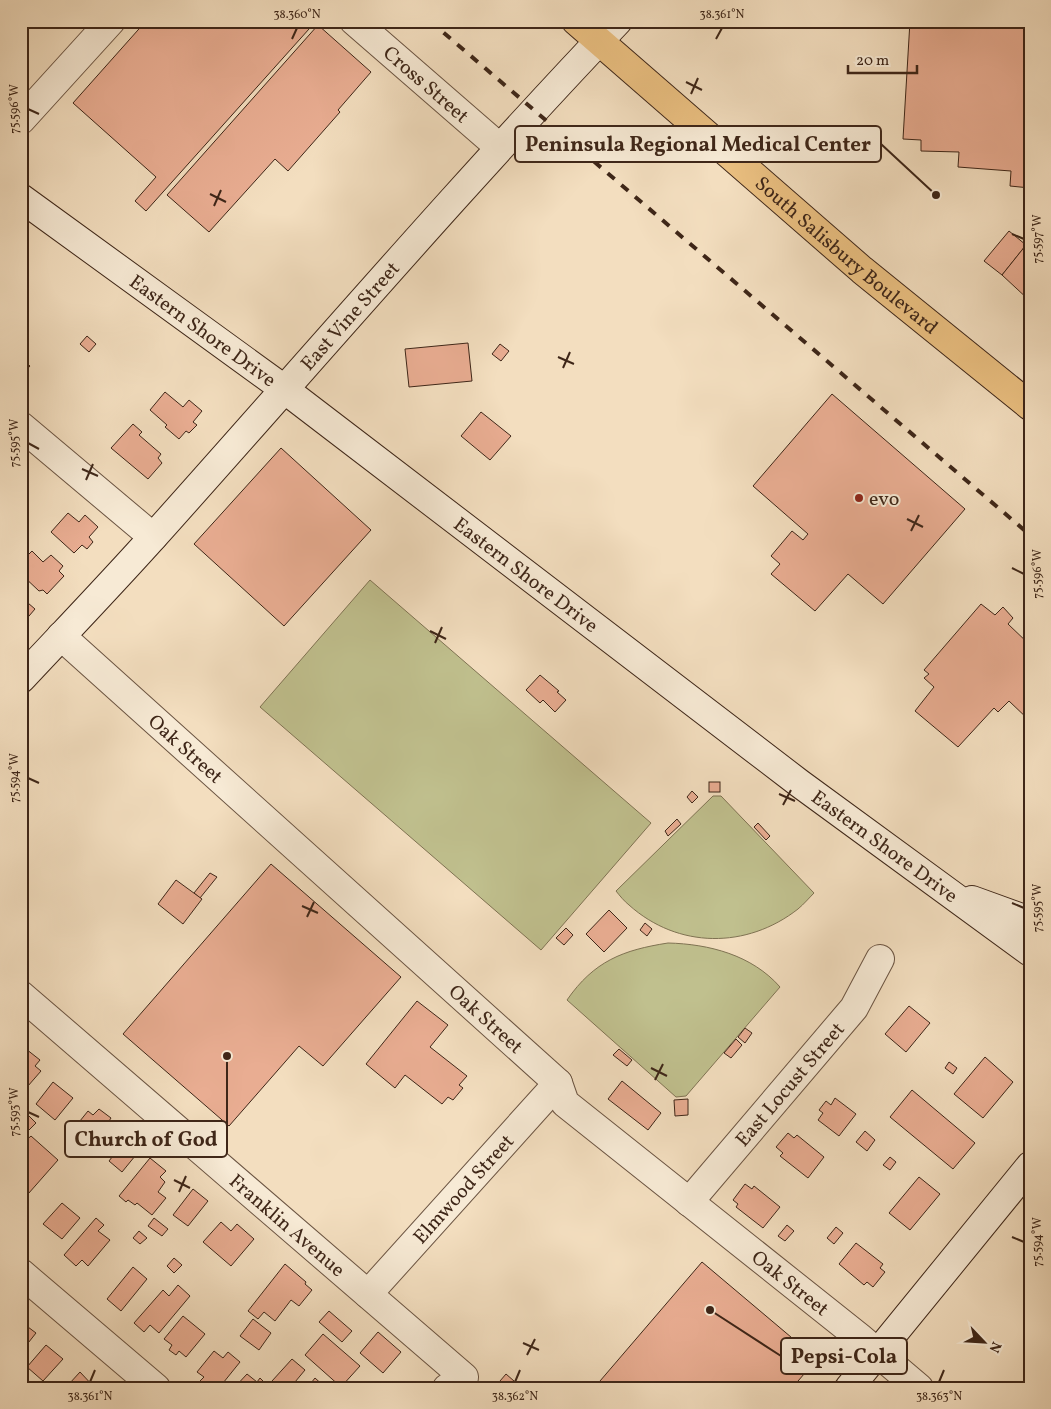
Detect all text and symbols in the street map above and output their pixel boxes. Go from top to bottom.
text: 38.360°N [273,7,321,23]
text: 38.361°N [700,7,745,23]
street label: Cross Street [376,40,474,131]
scale bar [848,42,917,74]
text: 20 m [856,51,889,72]
text: 75.596°W [7,84,23,134]
callout: Peninsula Regional Medical Center [515,126,881,162]
text: Peninsula Regional Medical Center [525,131,871,160]
street label: South Salisbury Boulevard [748,171,943,342]
text: 75.597°W [1030,215,1046,263]
street label: East Vine Street [295,256,407,378]
street label: Eastern Shore Drive [123,269,281,395]
text: 75.595°W [7,419,23,467]
place label: evo [869,486,899,514]
marker: evo [853,492,865,504]
street label: Eastern Shore Drive [447,511,603,640]
text: 75.596°W [1030,549,1046,599]
street label: Oak Street [141,709,228,791]
text: 75.594°W [7,753,23,803]
street label: Eastern Shore Drive [805,784,963,911]
text: 75.595°W [1030,884,1046,932]
street label: Oak Street [441,979,529,1061]
street label: East Locust Street [730,1017,852,1154]
text: 75.593°W [7,1088,23,1136]
callout: Church of God [65,1121,227,1157]
text: Church of God [75,1126,218,1155]
street label: Elmwood Street [408,1129,521,1251]
street label: Franklin Avenue [222,1168,350,1284]
text: 75.594°W [1030,1217,1046,1267]
street label: Oak Street [745,1245,834,1324]
north arrow [958,1316,1008,1366]
callout: Pepsi-Cola [781,1338,907,1374]
text: N [984,1338,1005,1355]
text: Pepsi-Cola [791,1343,897,1372]
text: 38.361°N [68,1389,113,1405]
text: 38.362°N [492,1389,538,1405]
text: 38.363°N [916,1389,962,1405]

